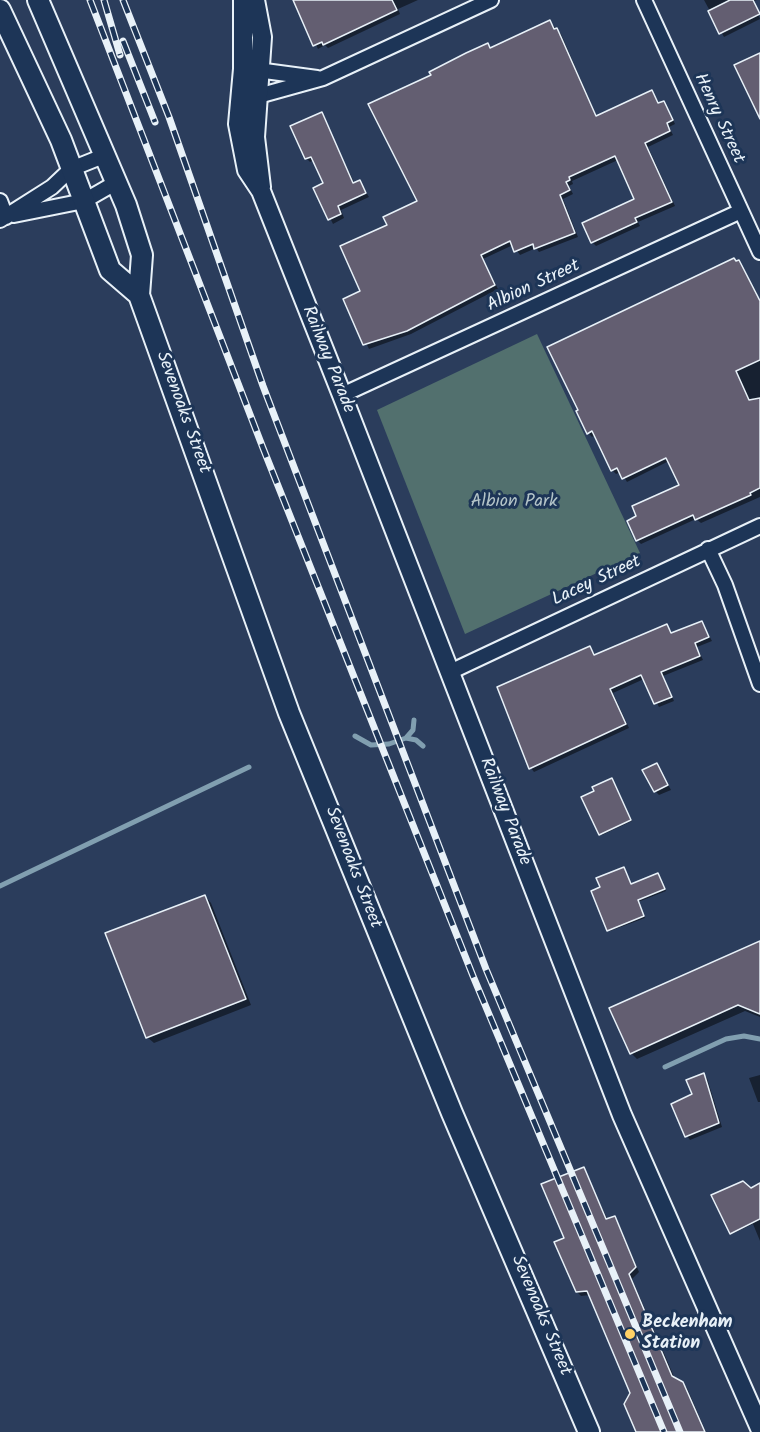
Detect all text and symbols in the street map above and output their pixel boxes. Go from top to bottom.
street label: Henry Street [688,70,748,168]
street label: Albion Street [484,256,584,318]
street label: Railway Parade [296,303,358,417]
street label: Sevenoaks Street [150,349,214,477]
park label: Albion Park [471,492,557,514]
street label: Lacey Street [549,552,645,612]
street label: Railway Parade [474,755,534,869]
street label: Sevenoaks Street [319,804,385,932]
street label: Sevenoaks Street [505,1253,575,1379]
place label: Beckenham Station [642,1313,733,1356]
marker: Beckenham Station [623,1327,637,1341]

